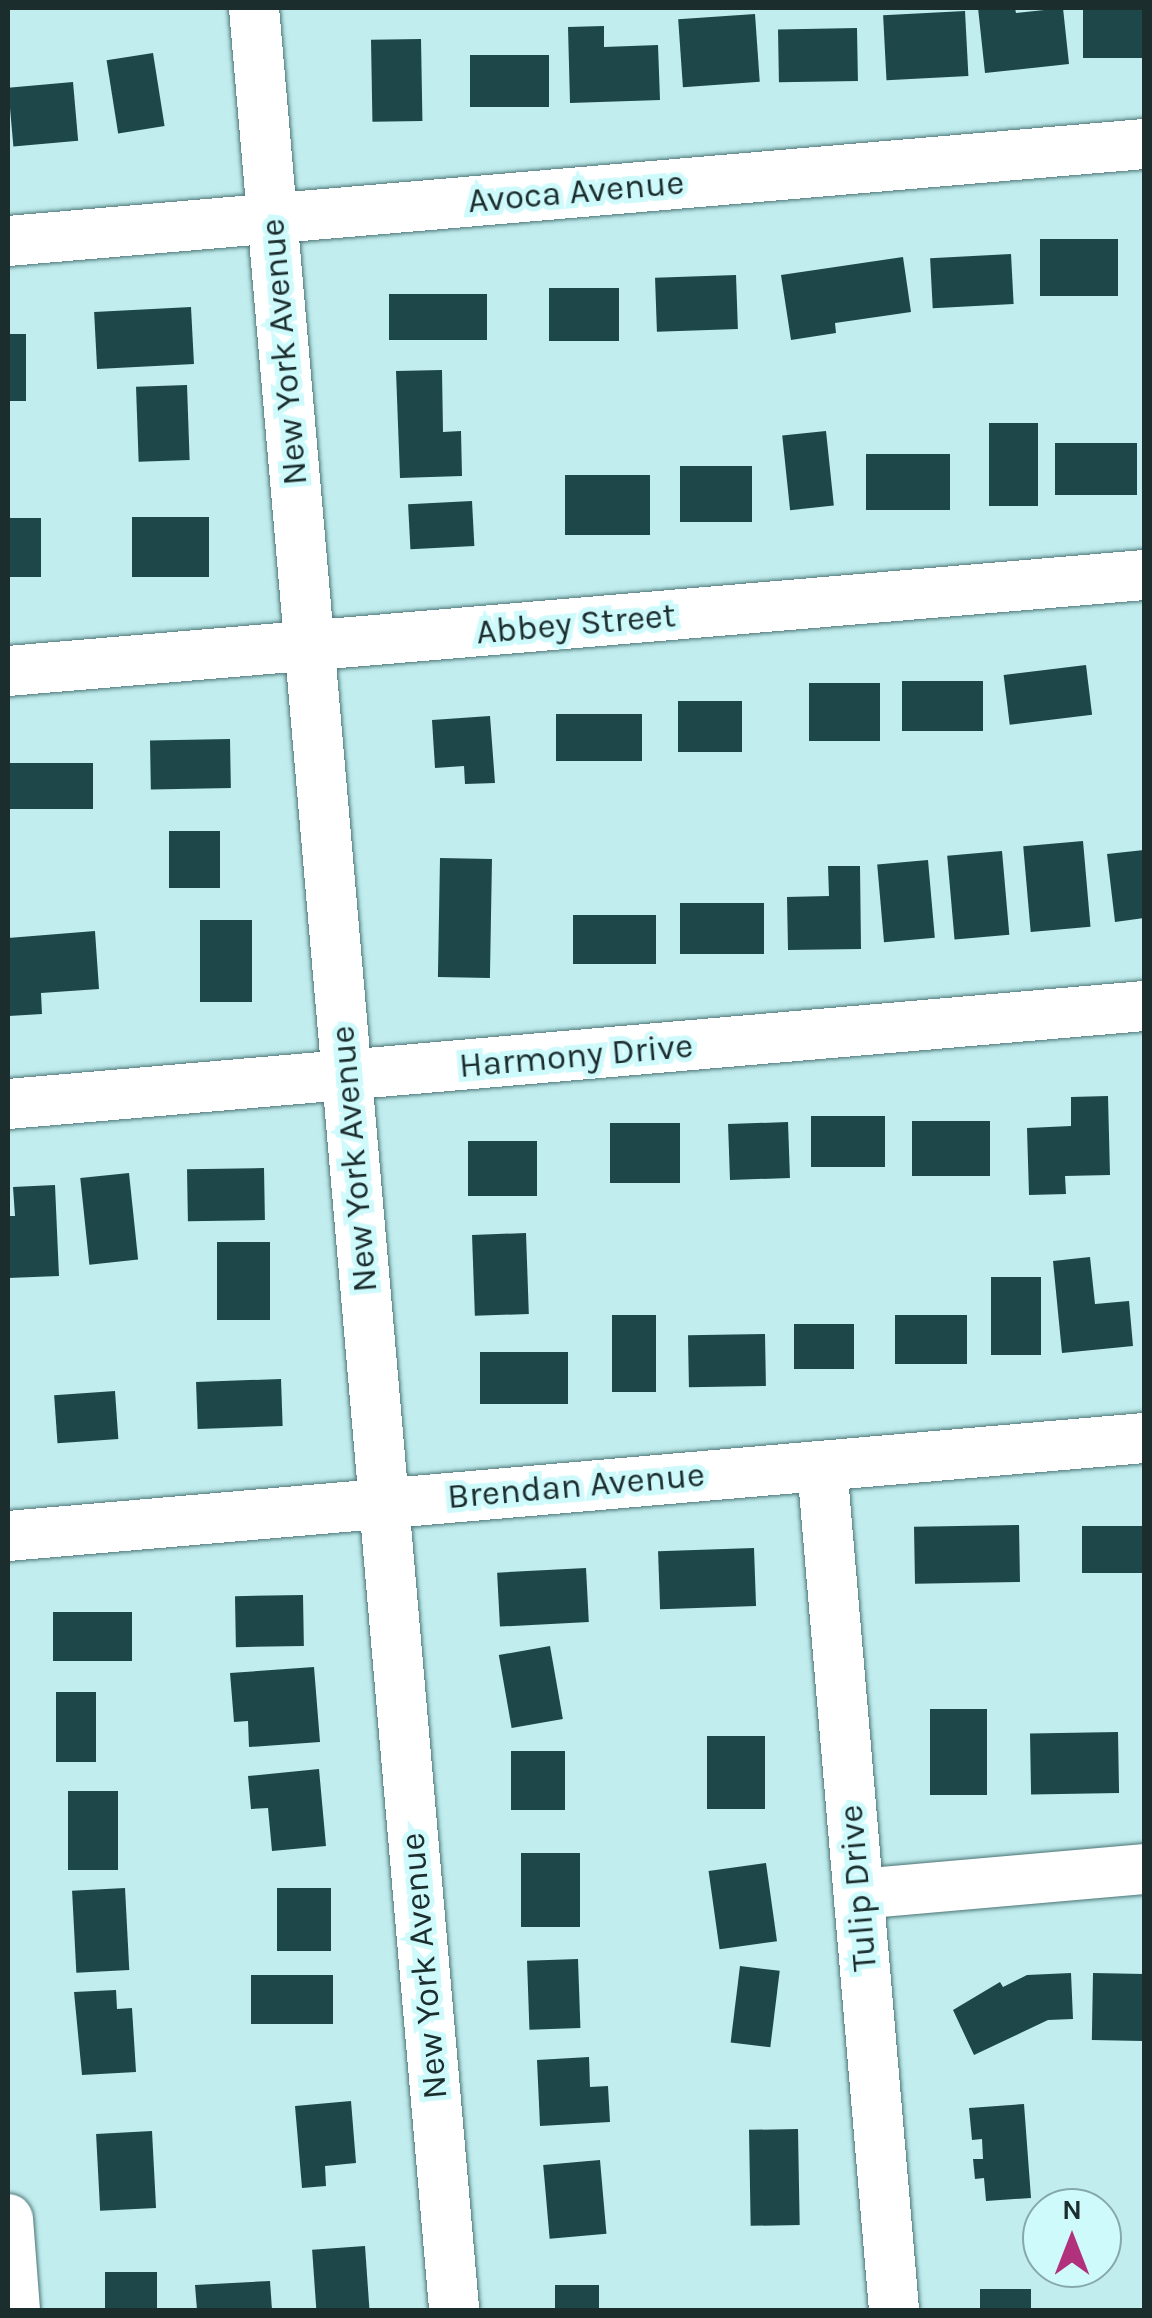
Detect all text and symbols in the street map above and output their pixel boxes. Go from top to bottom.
street label: Avoca Avenue [466,162,686,222]
street label: New York Avenue [251,217,317,487]
street label: Abbey Street [474,594,678,654]
street label: New York Avenue [321,1024,387,1294]
street label: Harmony Drive [457,1025,695,1087]
street label: Brendan Avenue [446,1454,706,1518]
street label: Tulip Drive [830,1803,886,1973]
street label: New York Avenue [391,1831,457,2101]
north arrow [1022,2188,1122,2288]
text: N [1062,2193,1082,2226]

